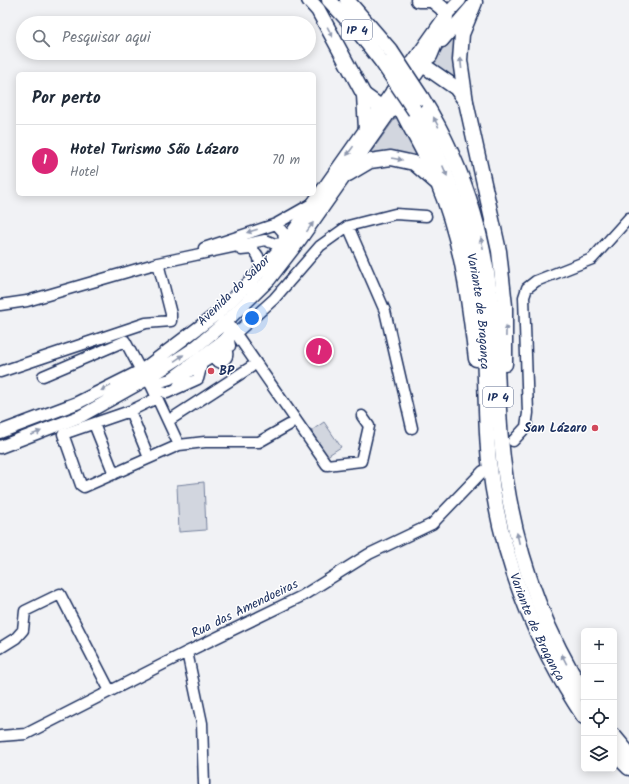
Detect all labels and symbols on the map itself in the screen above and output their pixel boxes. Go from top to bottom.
road number: IP 4 [342,20,372,40]
one-way arrow [327,26,333,38]
one-way arrow [458,57,464,69]
one-way arrow [433,116,439,128]
one-way arrow [346,145,355,156]
one-way arrow [390,156,403,162]
one-way arrow [442,165,448,177]
one-way arrow [306,222,314,232]
one-way arrow [246,228,258,234]
one-way arrow [479,237,485,249]
street label: Avenida do Sabor [193,250,276,331]
street label: Variante de Bragança [460,251,495,370]
your location [242,308,262,328]
one-way arrow [502,325,509,337]
pin: 1 [306,336,332,366]
one-way arrow [174,354,185,361]
place label: BP [219,361,235,382]
marker: BP [206,366,216,376]
one-way arrow [100,385,112,392]
road number: IP 4 [483,387,513,407]
place label: San Lázaro [524,418,587,439]
marker: San Lázaro [590,423,600,433]
one-way arrow [31,429,43,435]
one-way arrow [515,532,521,545]
street label: Variante de Bragança [504,570,570,685]
street label: Rua das Amendoeiras [188,574,302,644]
one-way arrow [561,654,568,665]

